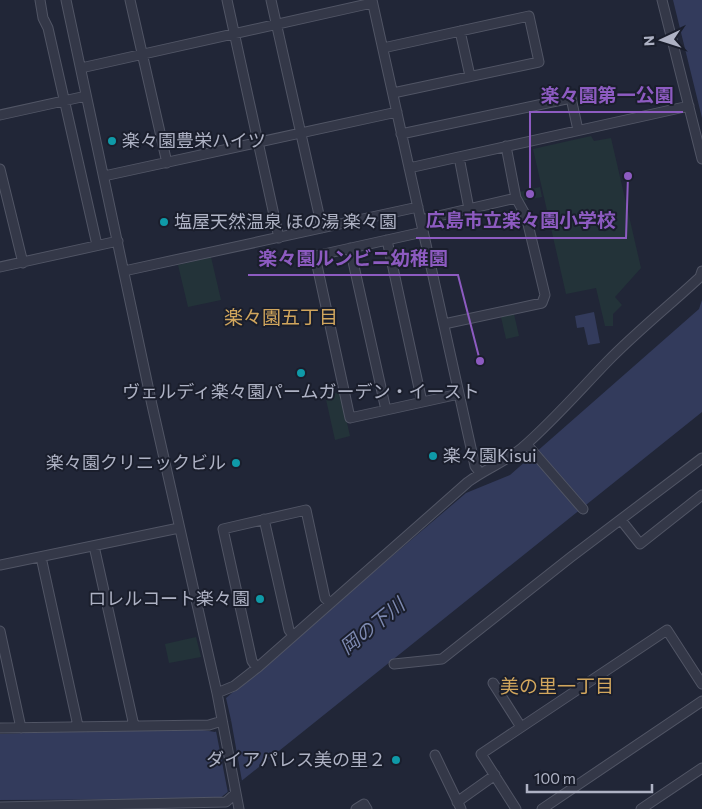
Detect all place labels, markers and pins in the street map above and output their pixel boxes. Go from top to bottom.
callout: 楽々園第一公園 [530,78,683,112]
place label: 楽々園豊栄ハイツ [122,129,266,151]
marker: 楽々園豊栄ハイツ [106,135,118,147]
callout: 広島市立楽々園小学校 [416,204,626,238]
place label: 塩屋天然温泉 ほの湯 楽々園 [174,210,397,232]
marker: 塩屋天然温泉 ほの湯 楽々園 [158,216,170,228]
callout: 楽々園ルンビニ幼稚園 [248,241,458,275]
marker: ヴェルディ楽々園パームガーデン・イースト [295,367,307,379]
place label: ヴェルディ楽々園パームガーデン・イースト [122,380,480,402]
place label: 楽々園Kisui [443,444,537,466]
marker: 楽々園Kisui [427,450,439,462]
place label: 楽々園クリニックビル [46,451,226,473]
marker: 楽々園クリニックビル [230,457,242,469]
place label: ロレルコート楽々園 [88,587,250,609]
marker: ロレルコート楽々園 [254,593,266,605]
place label: ダイアパレス美の里２ [206,748,386,770]
marker: ダイアパレス美の里２ [390,754,402,766]

